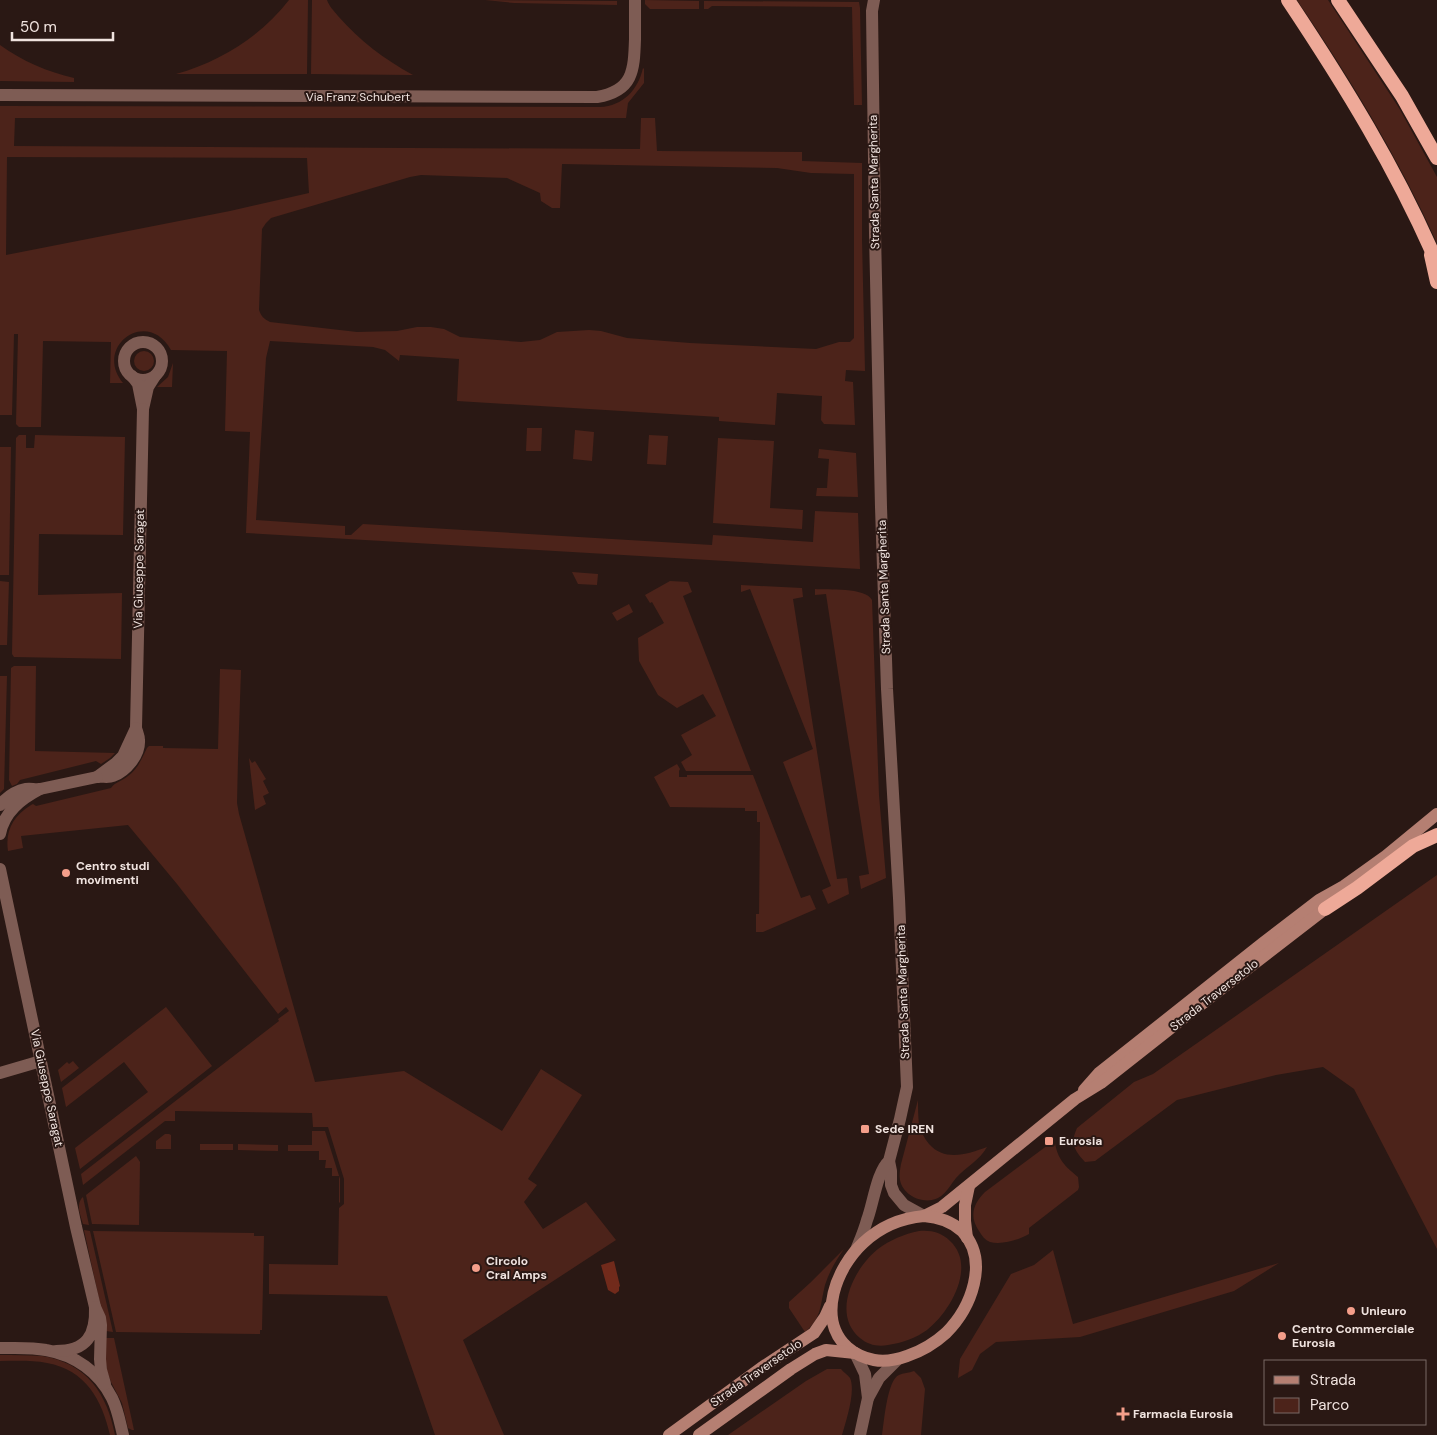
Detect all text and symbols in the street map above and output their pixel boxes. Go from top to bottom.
scale bar [12,10,114,42]
text: 50 m [20,17,57,37]
street label: Via Franz Schubert [306,89,411,105]
street label: Strada Santa Margherita [865,115,883,249]
street label: Via Giuseppe Saragat [130,509,148,629]
street label: Strada Santa Margherita [874,519,894,655]
place label: Centro studi movimenti [76,858,150,888]
marker: Centro studi movimenti [60,867,72,879]
street label: Strada Santa Margherita [893,924,913,1060]
street label: Strada Traversetolo [1167,955,1261,1035]
street label: Via Giuseppe Saragat [27,1028,67,1148]
place label: Sede IREN [875,1121,934,1137]
marker: Sede IREN [859,1123,871,1135]
place label: Eurosia [1059,1133,1102,1149]
marker: Eurosia [1043,1135,1055,1147]
place label: Circolo Cral Amps [486,1253,547,1283]
marker: Circolo Cral Amps [470,1262,482,1274]
place label: Unieuro [1361,1303,1407,1319]
marker: Unieuro [1345,1305,1357,1317]
place label: Centro Commerciale Eurosia [1292,1321,1414,1351]
marker: Centro Commerciale Eurosia [1276,1330,1288,1342]
street label: Strada Traversetolo [707,1335,805,1411]
legend [1264,1360,1427,1425]
text: Strada [1310,1370,1356,1390]
text: Parco [1310,1395,1349,1415]
place label: Farmacia Eurosia [1133,1406,1233,1422]
marker: Farmacia Eurosia [1117,1408,1129,1420]

